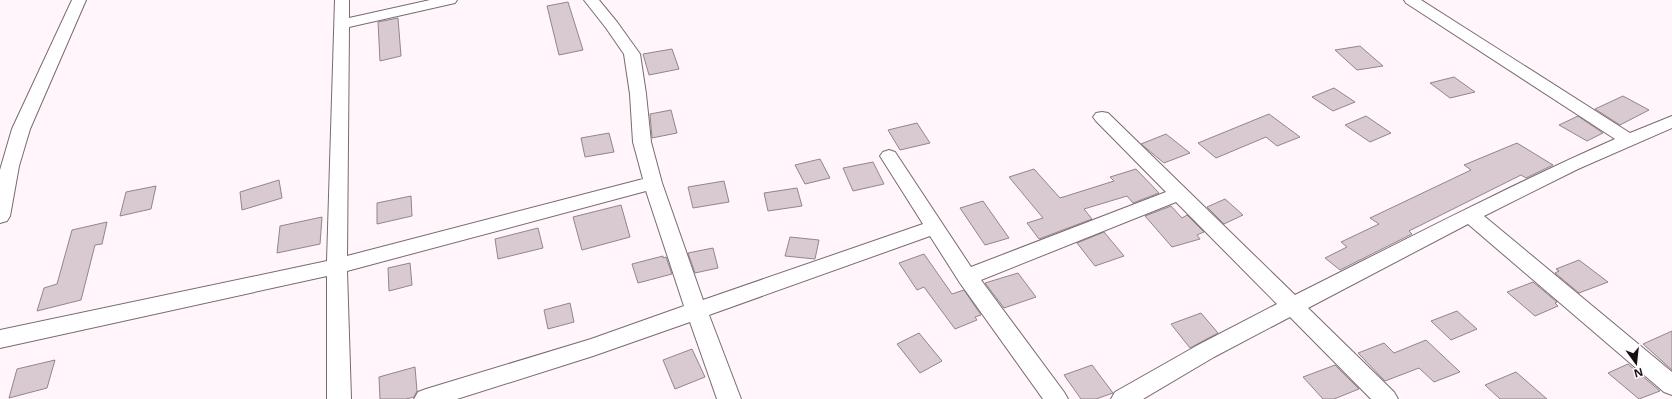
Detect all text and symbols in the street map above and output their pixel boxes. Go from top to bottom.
north arrow [1616,343,1656,383]
text: N [1632,365,1645,382]

